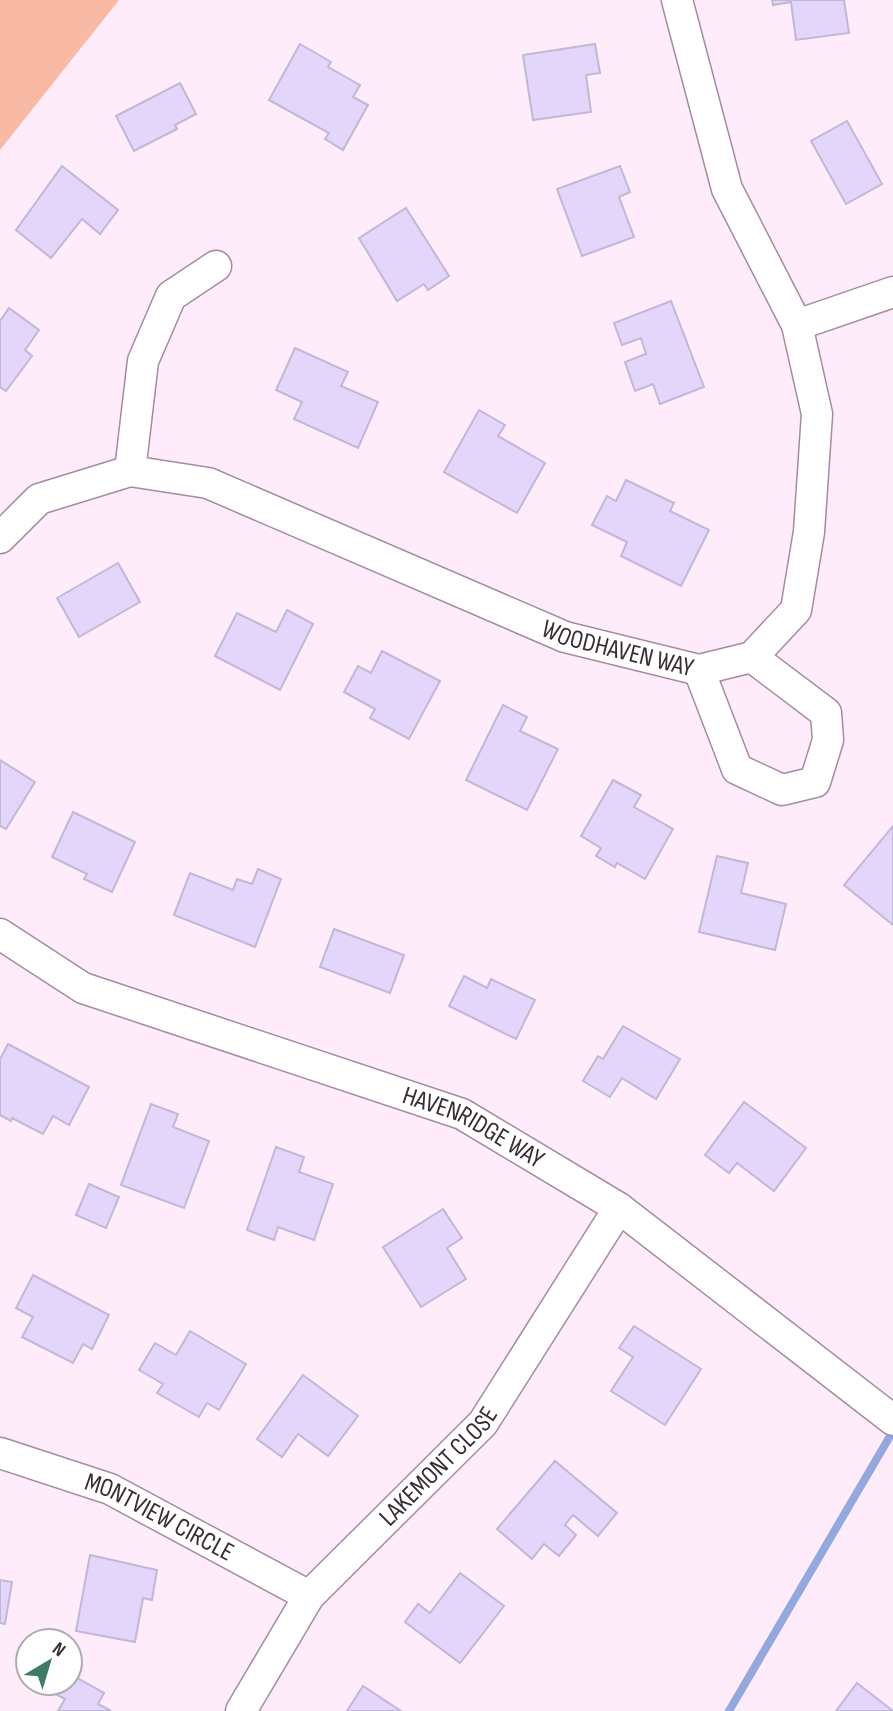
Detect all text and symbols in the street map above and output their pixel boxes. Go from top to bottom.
street label: WOODHAVEN WAY [537,613,697,684]
street label: HAVENRIDGE WAY [399,1080,550,1175]
street label: LAKEMONT CLOSE [373,1401,505,1533]
street label: MONTVIEW CIRCLE [81,1466,239,1568]
north arrow [14,1627,84,1697]
text: N [47,1638,70,1662]

